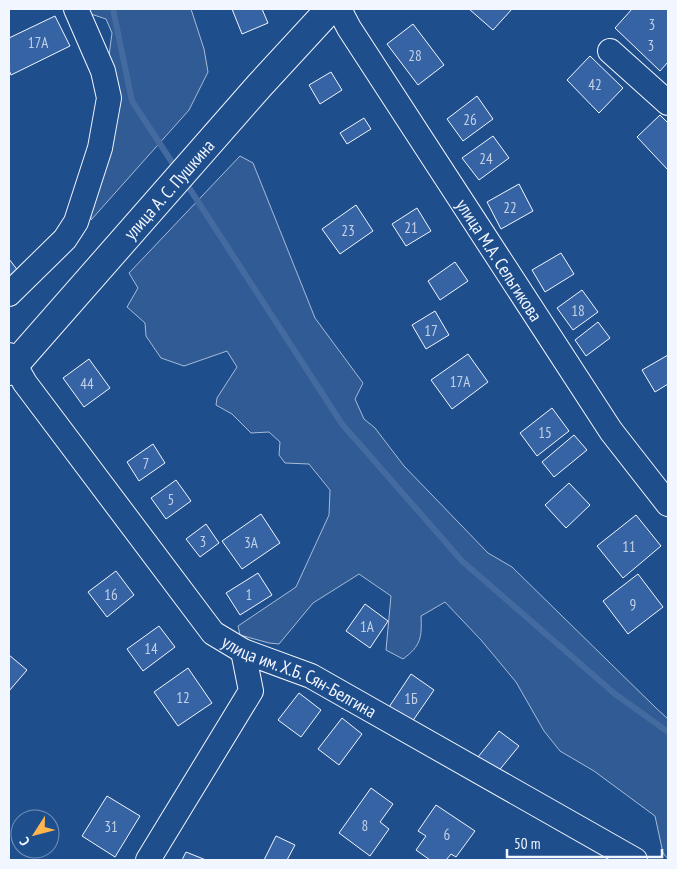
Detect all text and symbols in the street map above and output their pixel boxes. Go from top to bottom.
house number: 3 [649,15,655,34]
house number: 17А [28,33,49,52]
house number: 3 [648,36,654,55]
house number: 28 [408,46,422,65]
house number: 42 [588,75,602,94]
house number: 26 [463,110,477,129]
street label: улица А. С. Пушкина [118,134,219,244]
house number: 24 [479,149,493,168]
street label: улица М.А. Сельгикова [452,194,548,325]
house number: 22 [503,198,517,217]
house number: 21 [404,218,418,237]
house number: 23 [341,221,355,240]
house number: 18 [571,301,585,320]
house number: 17 [424,321,438,340]
house number: 17А [450,372,471,391]
house number: 44 [80,374,94,393]
house number: 15 [538,423,552,442]
house number: 7 [143,454,149,473]
house number: 5 [168,490,174,509]
house number: 3 [200,532,206,551]
house number: 3А [244,533,259,552]
house number: 11 [622,537,636,556]
house number: 16 [104,585,118,604]
house number: 1 [246,585,252,604]
house number: 9 [630,595,636,614]
house number: 1А [360,617,375,636]
street label: улица им. Х.Б. Сян-Белгина [218,630,381,722]
house number: 14 [144,639,158,658]
house number: 12 [176,688,190,707]
house number: 1Б [404,689,418,708]
north arrow [10,809,60,859]
house number: 8 [362,816,368,835]
house number: 31 [104,817,118,836]
house number: 6 [444,825,451,844]
scale bar [507,826,662,858]
text: С [15,833,34,850]
text: 50 m [514,834,540,853]

